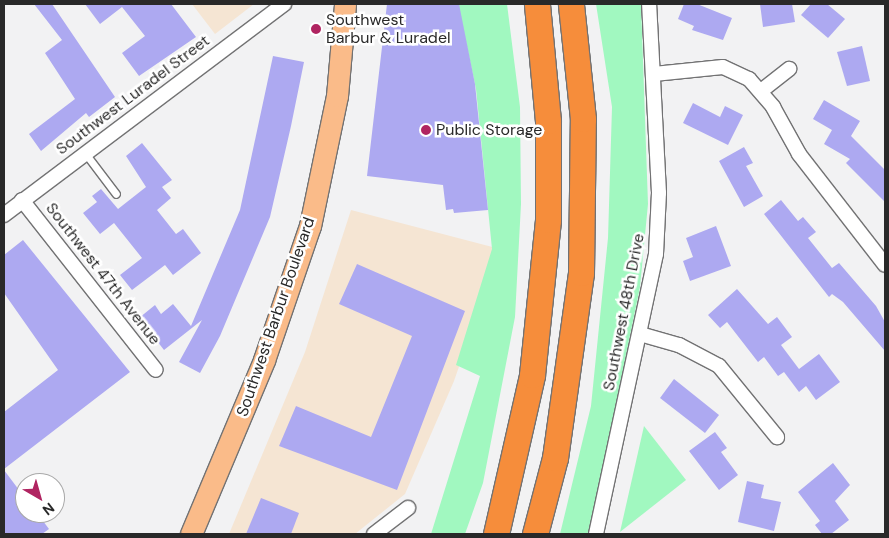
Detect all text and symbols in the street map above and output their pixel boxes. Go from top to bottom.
place label: Southwest Barbur & Luradel [326,10,451,48]
marker: Southwest Barbur & Luradel [310,23,322,35]
street label: Southwest Luradel Street [53,31,213,159]
place label: Public Storage [436,120,542,140]
marker: Public Storage [420,124,432,136]
street label: Southwest 47th Avenue [42,199,164,349]
street label: Southwest Barbur Boulevard [233,215,319,419]
street label: Southwest 48th Drive [599,232,649,392]
north arrow [15,473,65,523]
text: N [39,499,58,519]

